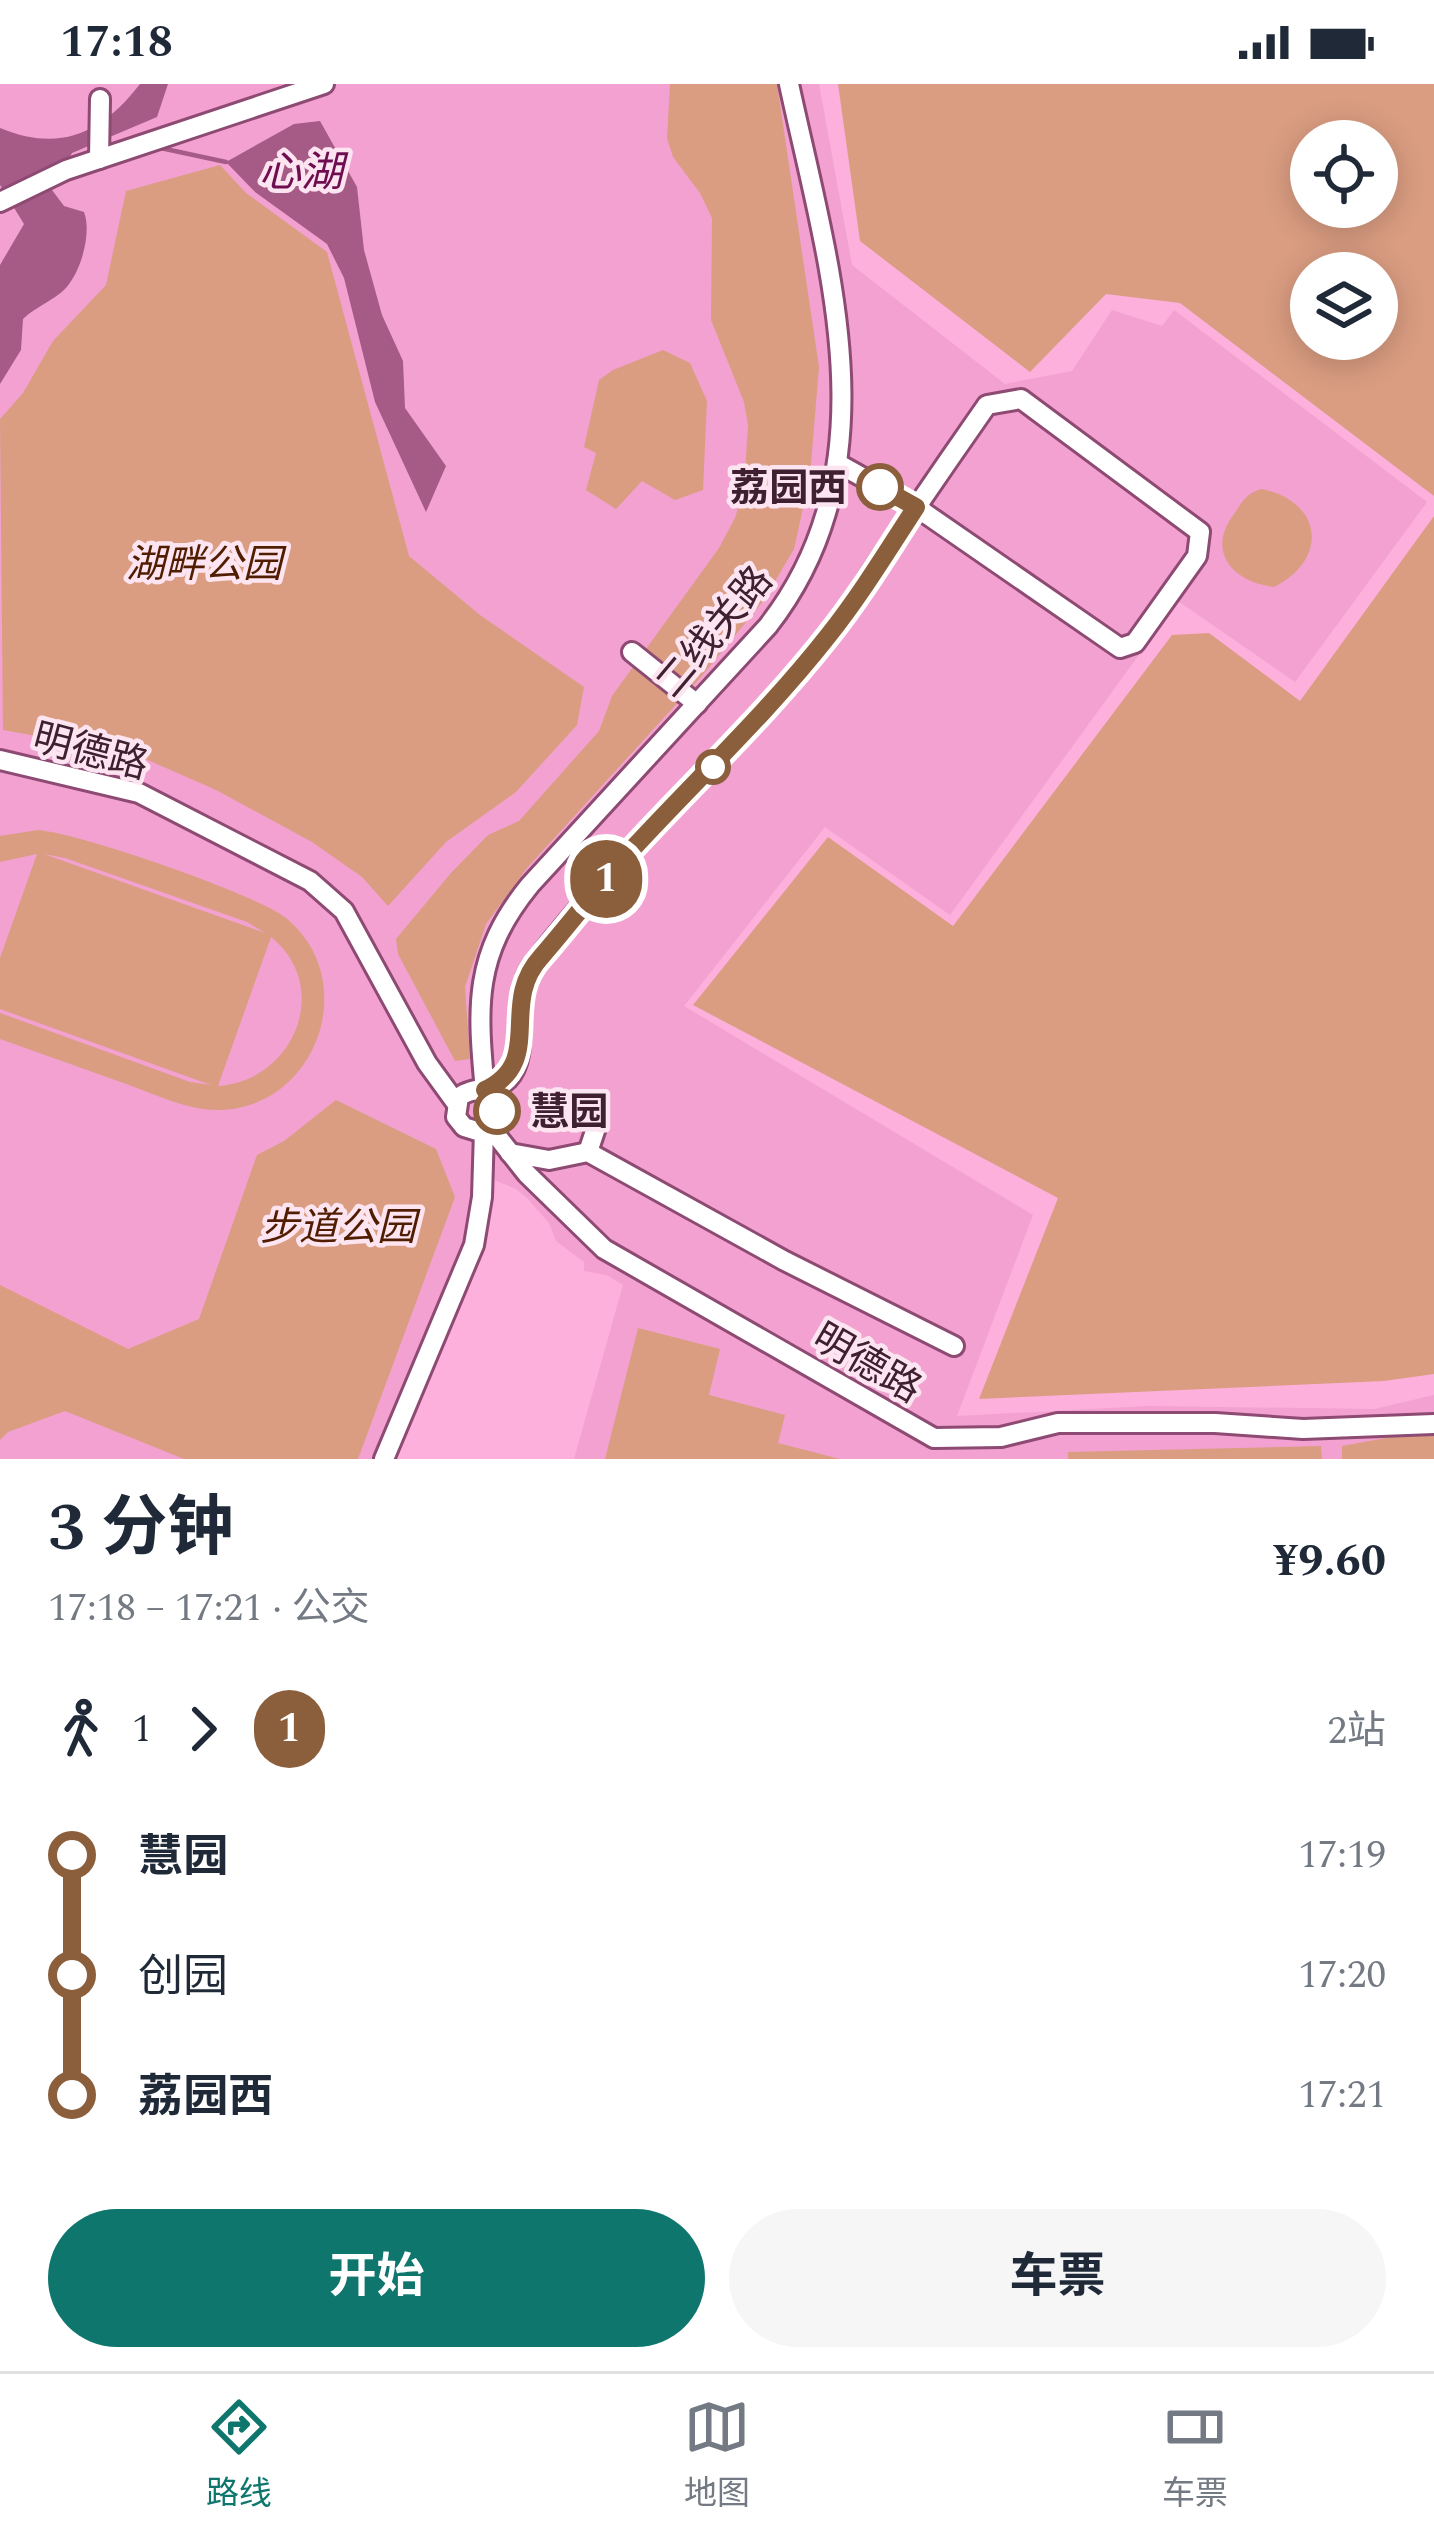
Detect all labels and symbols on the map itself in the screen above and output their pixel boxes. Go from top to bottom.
water label: 心湖 [259,142,349,205]
place label: 荔园西 [730,460,847,519]
marker: 荔园西 [858,465,902,509]
park label: 湖畔公园 [126,536,287,595]
street label: 二线关路 [642,554,788,711]
street label: 明德路 [26,709,155,796]
unlabelled marker [697,751,729,783]
line badge: 1 [567,840,645,918]
place label: 慧园 [530,1084,608,1143]
marker: 慧园 [475,1089,519,1133]
park label: 步道公园 [260,1199,421,1258]
street label: 明德路 [801,1309,932,1419]

